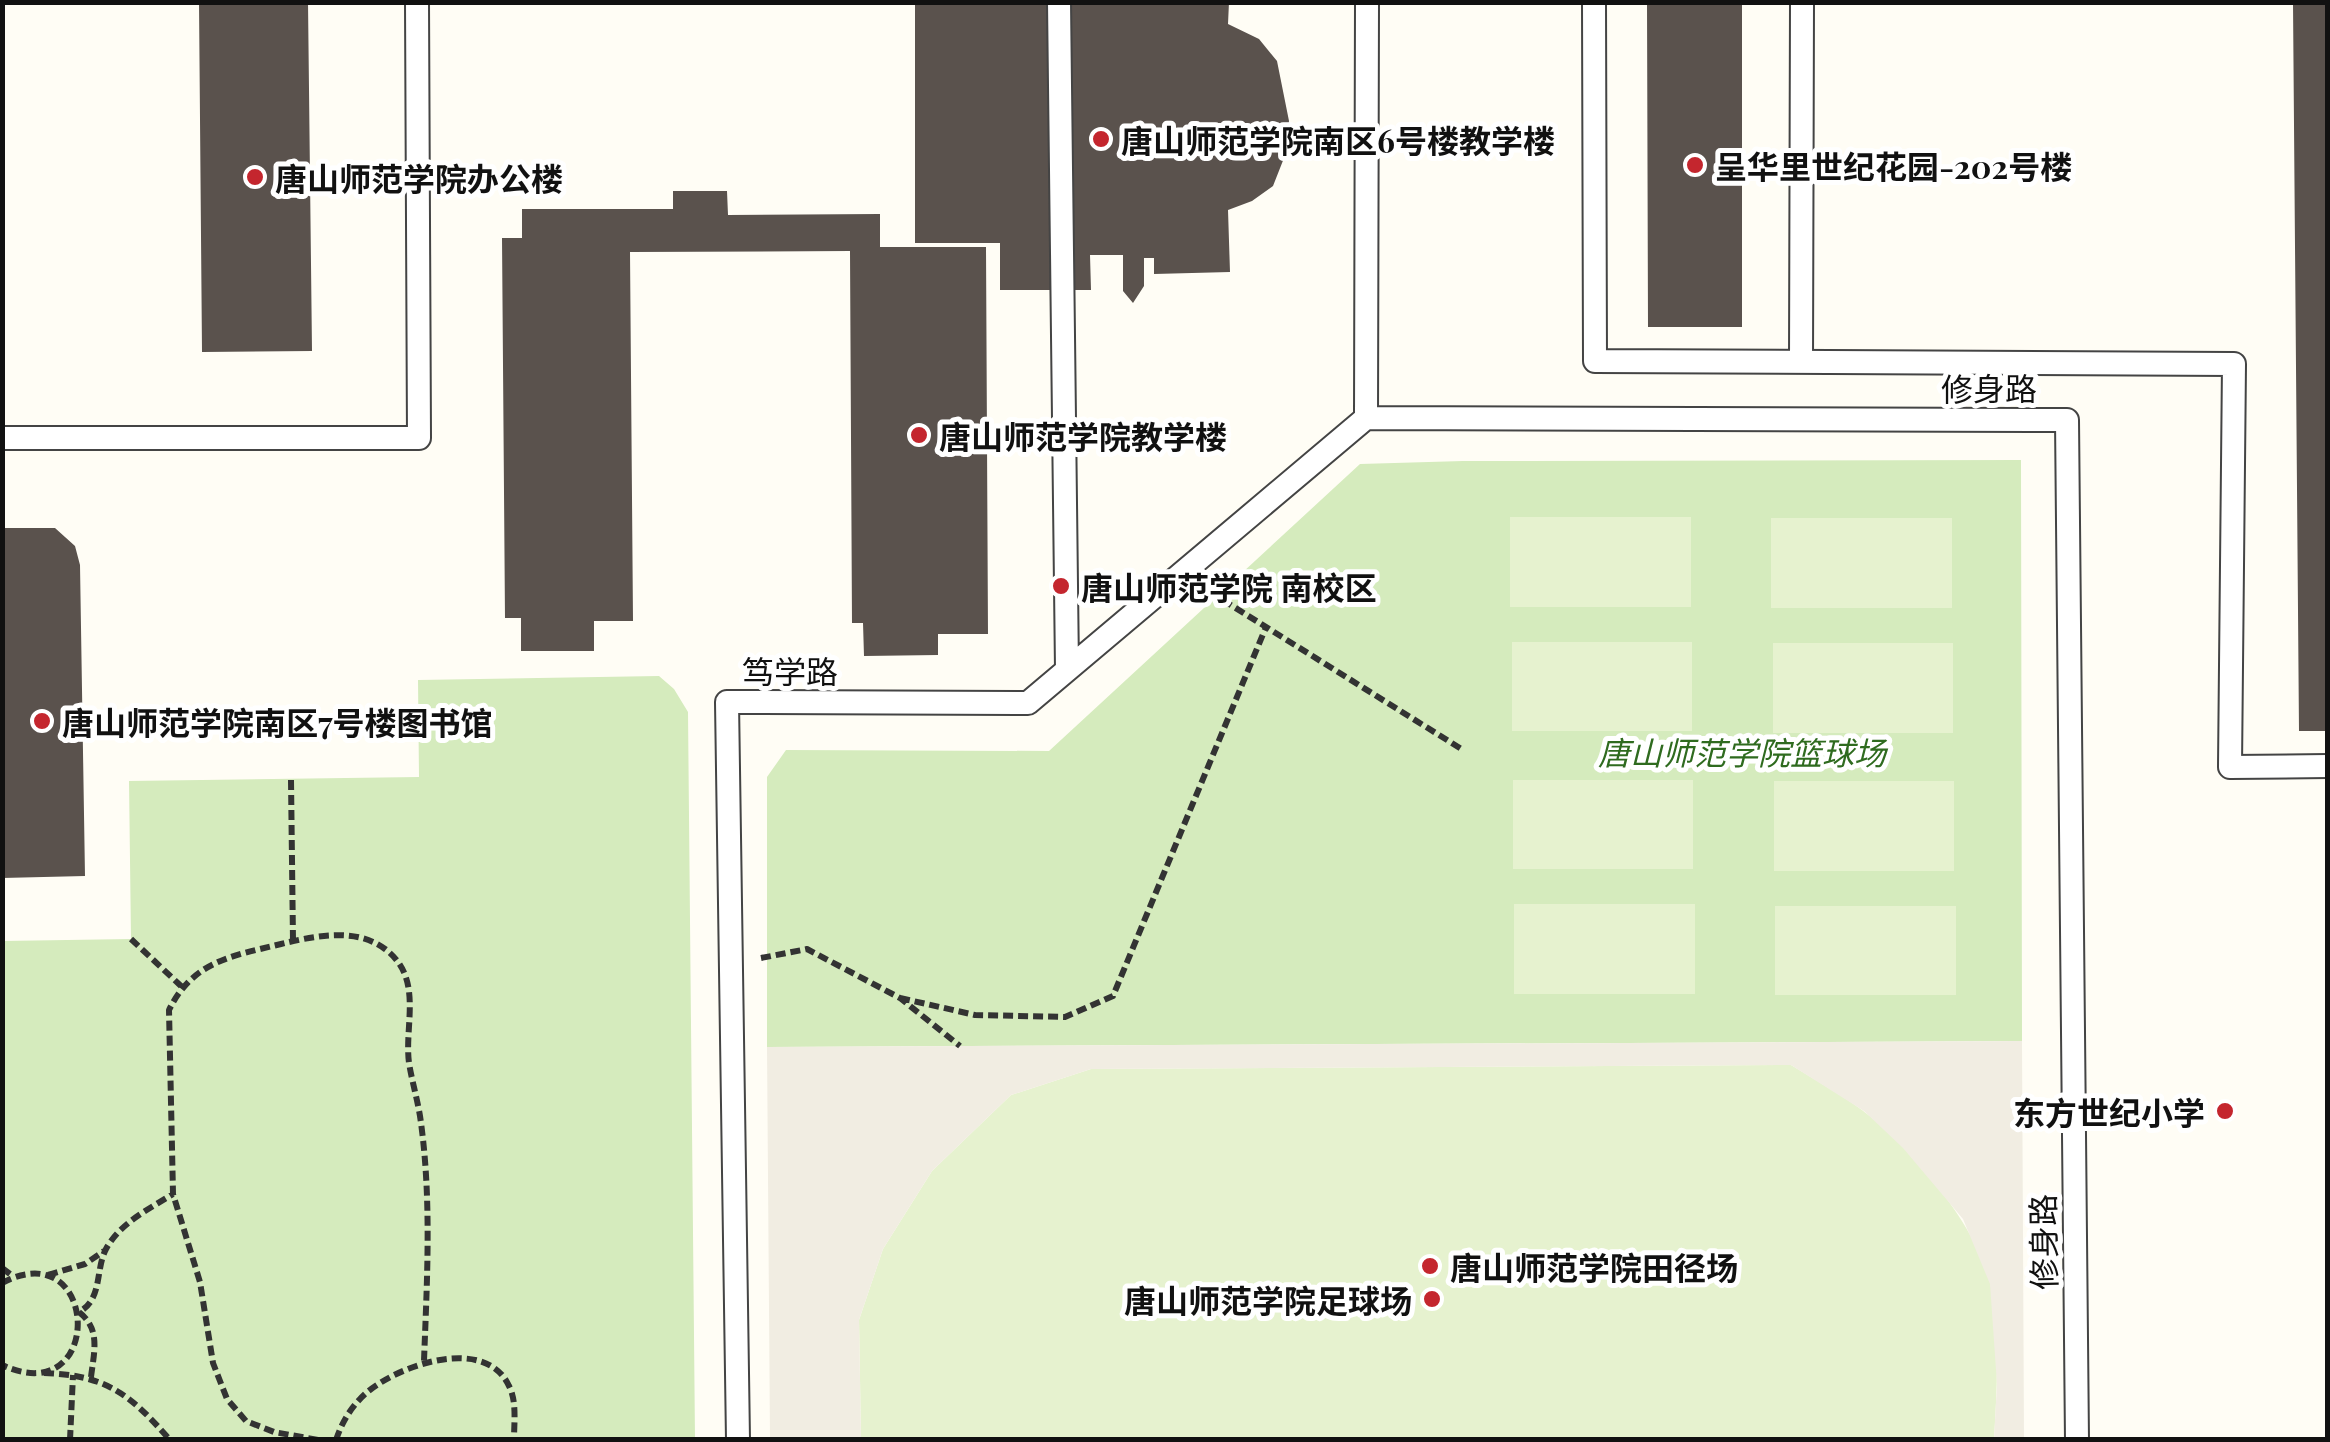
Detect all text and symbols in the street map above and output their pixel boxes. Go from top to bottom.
place label: 唐山师范学院南区6号楼教学楼 [1121,118,1555,161]
marker: 唐山师范学院南区6号楼教学楼 [1090,128,1112,150]
place label: 呈华里世纪花园-202号楼 [1715,144,2072,187]
marker: 呈华里世纪花园-202号楼 [1684,154,1706,176]
place label: 唐山师范学院办公楼 [275,156,563,199]
marker: 唐山师范学院办公楼 [244,166,266,188]
street label: 修身路 [1941,366,2037,409]
place label: 唐山师范学院教学楼 [939,414,1227,457]
marker: 唐山师范学院教学楼 [908,424,930,446]
place label: 唐山师范学院 南校区 [1081,565,1376,608]
marker: 唐山师范学院 南校区 [1050,575,1072,597]
street label: 笃学路 [742,649,838,692]
place label: 唐山师范学院南区7号楼图书馆 [62,700,493,743]
marker: 唐山师范学院南区7号楼图书馆 [31,710,53,732]
park label: 唐山师范学院篮球场 [1598,730,1889,773]
place label: 东方世纪小学 [2013,1090,2205,1133]
marker: 东方世纪小学 [2214,1100,2236,1122]
street label: 修身路 [2020,1194,2064,1290]
place label: 唐山师范学院田径场 [1450,1245,1738,1288]
marker: 唐山师范学院田径场 [1419,1255,1441,1277]
place label: 唐山师范学院足球场 [1124,1278,1412,1321]
marker: 唐山师范学院足球场 [1421,1288,1443,1310]

